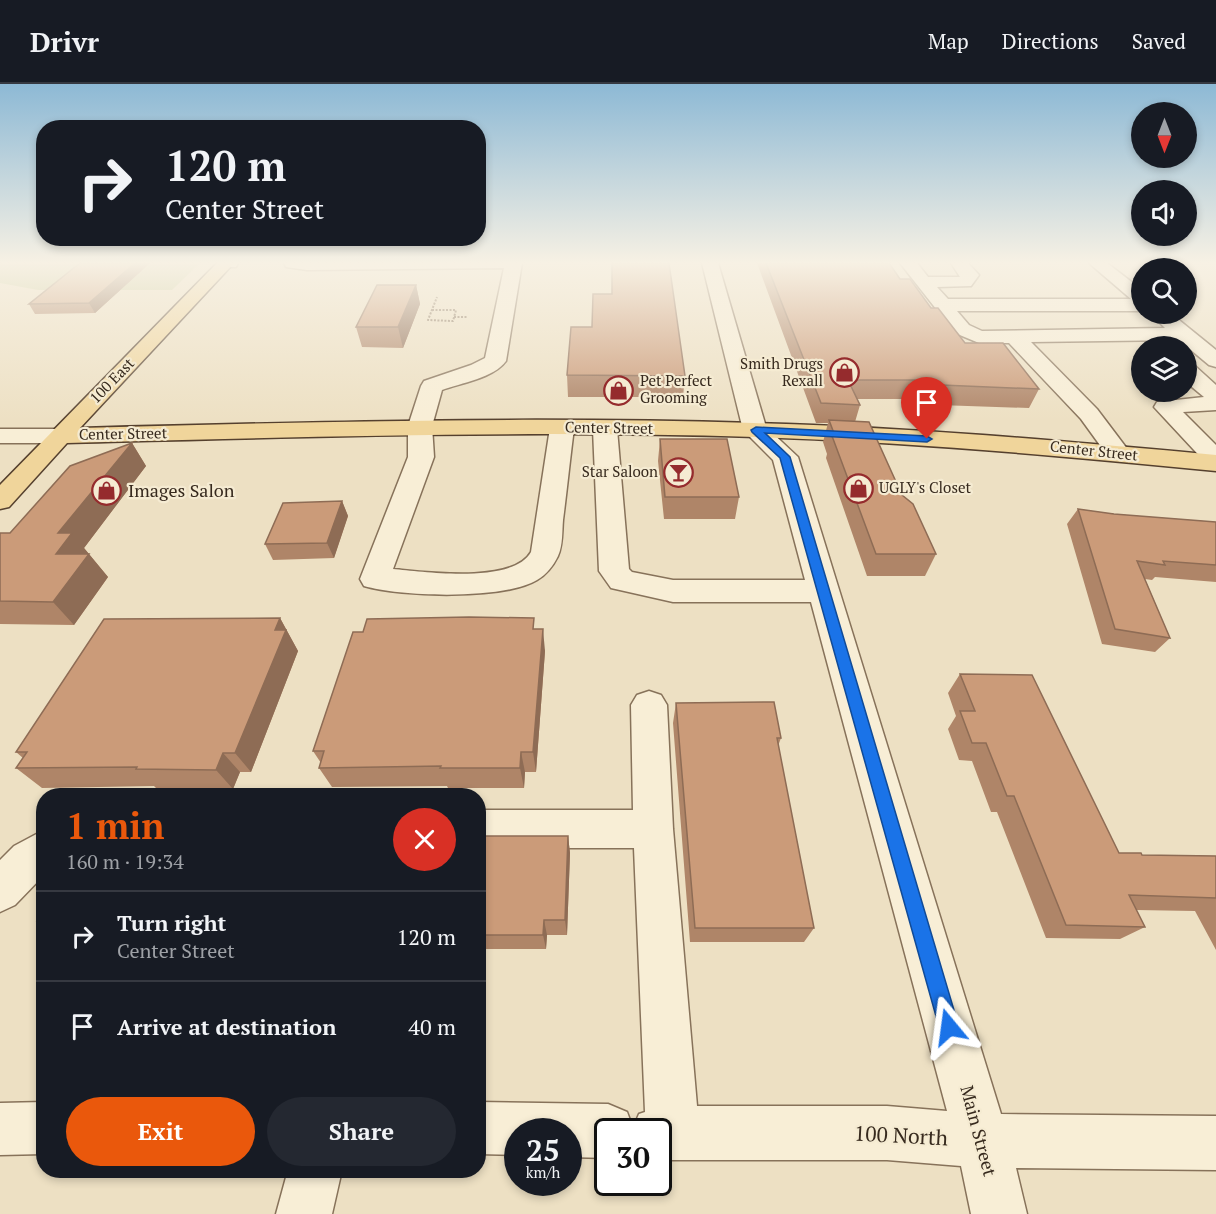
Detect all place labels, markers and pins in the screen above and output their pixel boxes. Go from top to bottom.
place label: Smith Drugs Rexall [740,353,823,390]
shop icon: Smith Drugs Rexall [828,357,860,389]
place label: Pet Perfect Grooming [640,370,712,407]
shop icon: Pet Perfect Grooming [603,374,635,406]
pin [901,377,952,439]
bar icon: Star Saloon [663,456,695,488]
place label: Star Saloon [582,461,658,481]
shop icon: UGLY's Closet [842,472,874,504]
shop icon: Images Salon [91,475,123,507]
place label: UGLY's Closet [879,477,971,497]
place label: Images Salon [128,478,235,502]

